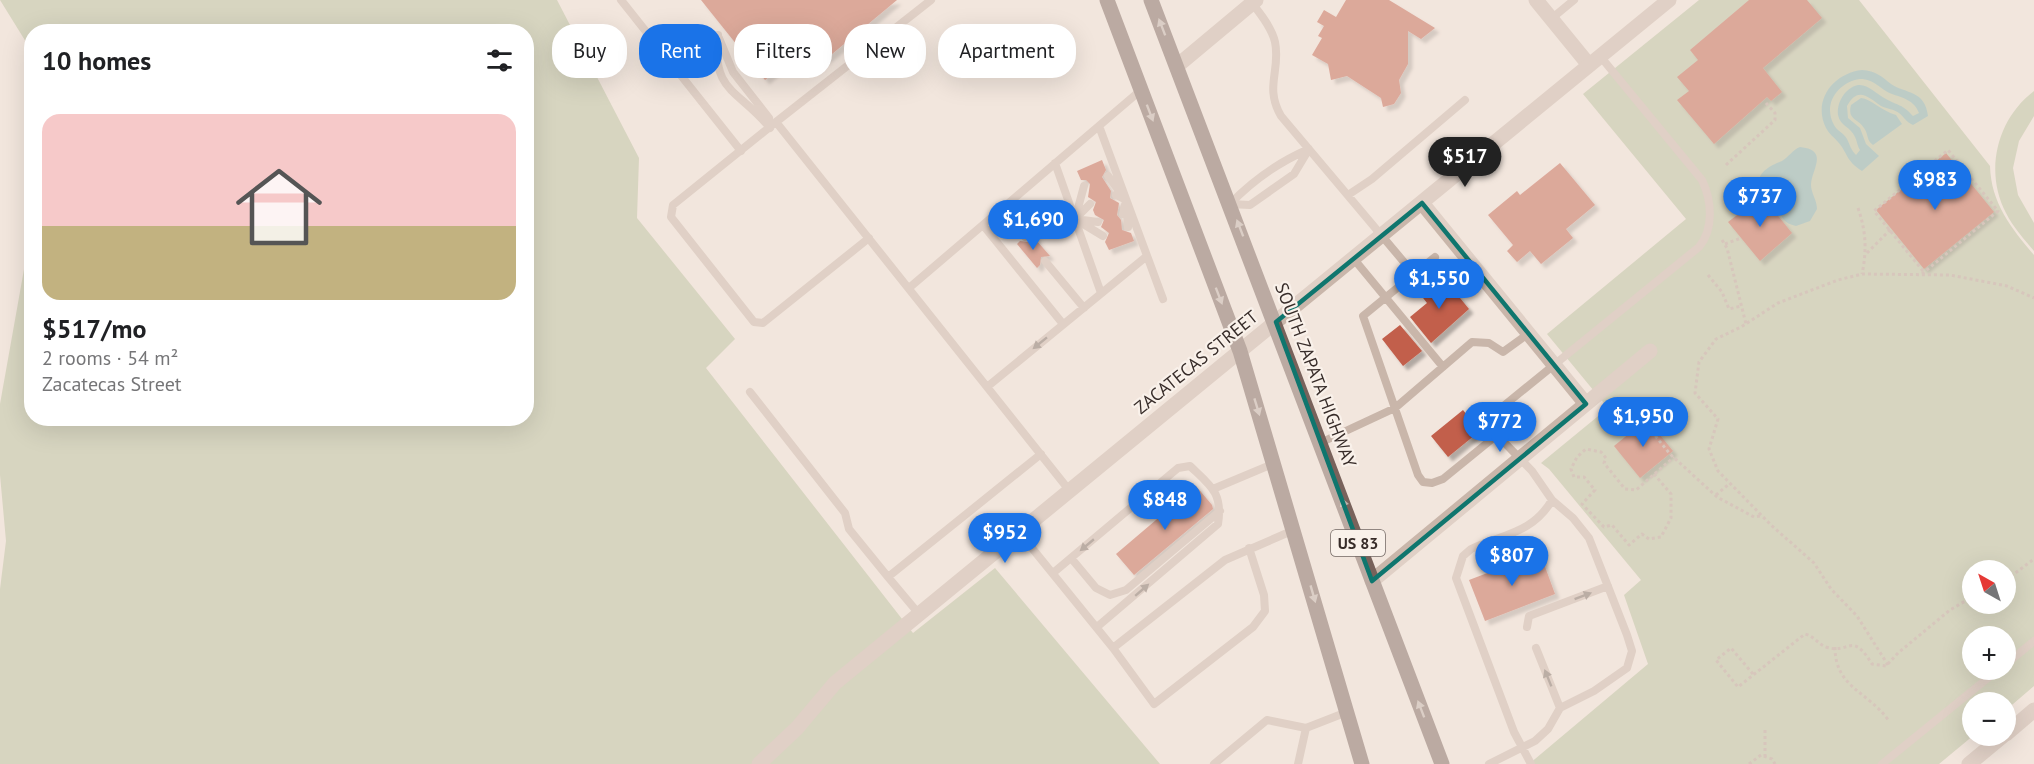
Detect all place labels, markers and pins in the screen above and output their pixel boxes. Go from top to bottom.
pin: $517 [1429,137,1501,188]
pin: $983 [1899,160,1971,211]
pin: $737 [1724,177,1796,228]
pin: $1,690 [984,200,1082,251]
pin: $1,550 [1390,259,1488,310]
pin: $1,950 [1594,397,1692,448]
pin: $772 [1464,402,1536,453]
pin: $848 [1129,480,1201,531]
pin: $952 [969,513,1041,564]
pin: $807 [1476,536,1548,587]

